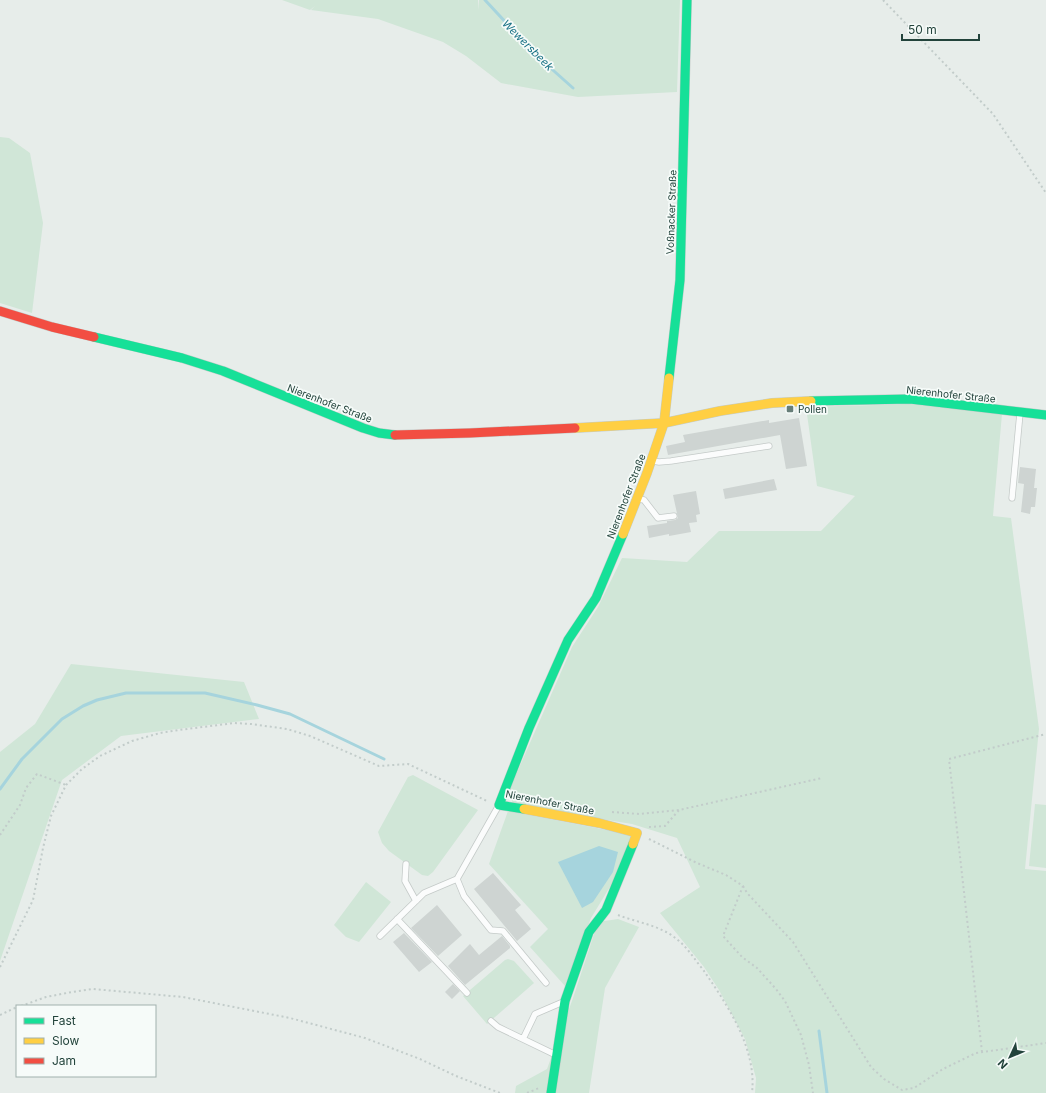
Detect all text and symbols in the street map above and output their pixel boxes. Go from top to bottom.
water label: Wewersbeek [499,16,557,74]
scale bar [902,16,979,42]
text: 50 m [908,22,937,37]
street label: Voßnacker Straße [664,169,678,254]
street label: Nierenhofer Straße [286,381,374,425]
street label: Nierenhofer Straße [906,383,996,405]
place label: Pollen [798,403,827,415]
marker: Pollen [785,404,795,414]
street label: Nierenhofer Straße [604,452,648,540]
street label: Nierenhofer Straße [505,788,595,816]
legend [16,1005,156,1077]
text: Fast [52,1013,76,1028]
text: Slow [52,1033,80,1048]
north arrow [990,1037,1030,1077]
text: Jam [52,1053,76,1068]
text: N [995,1056,1011,1072]

